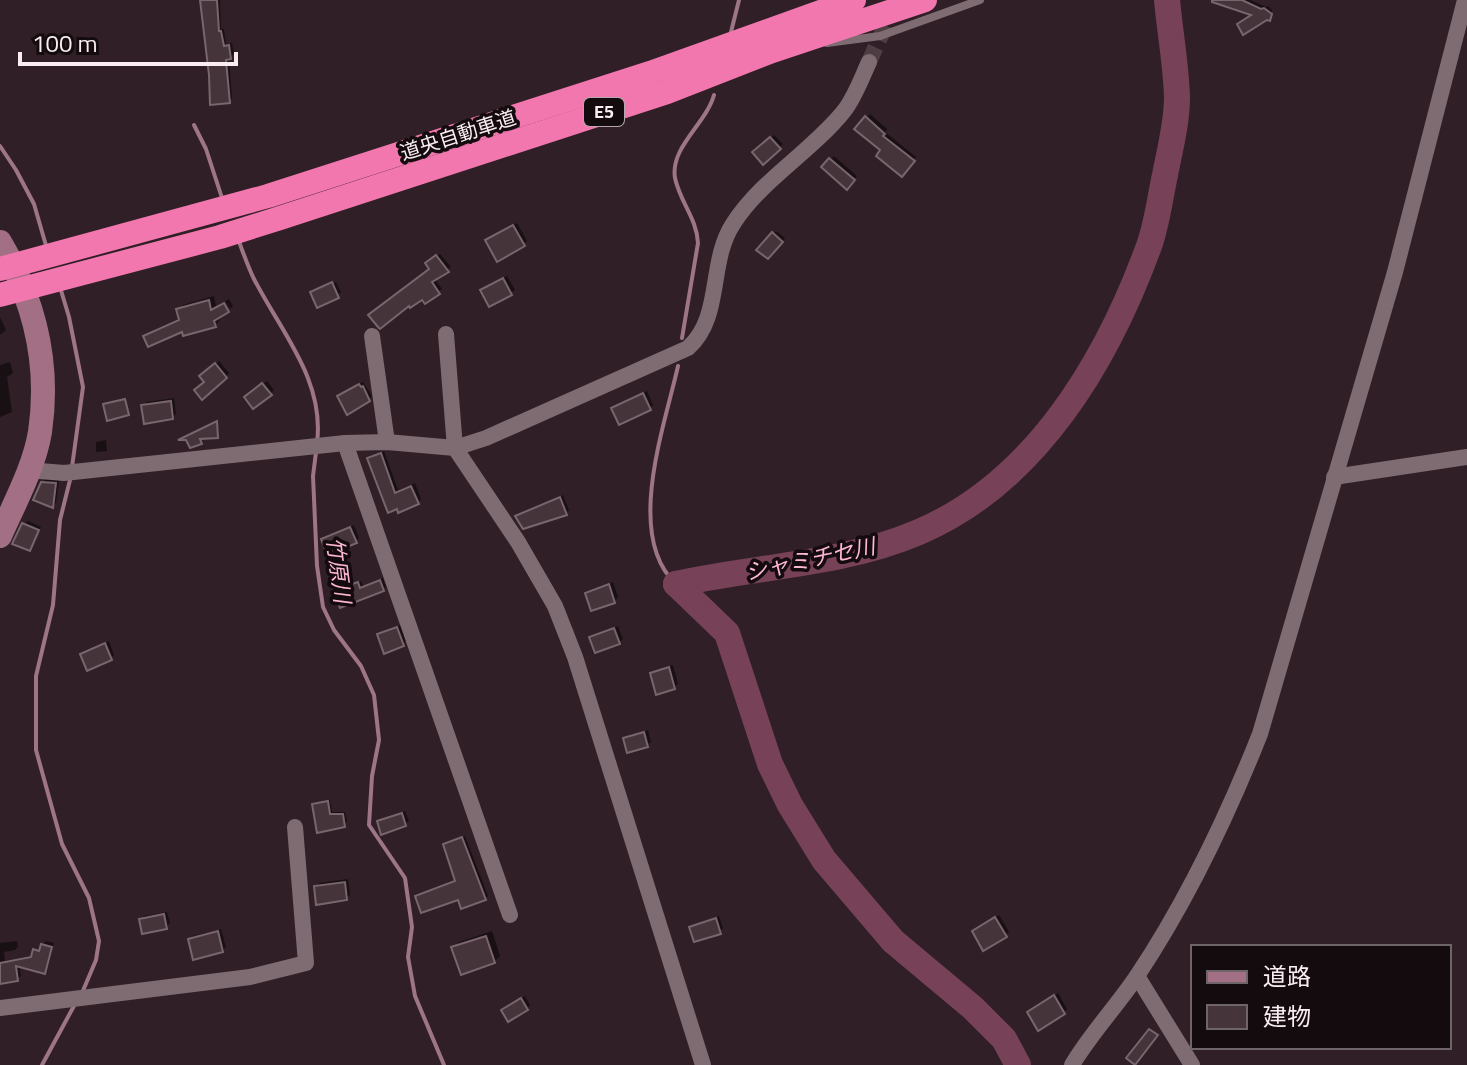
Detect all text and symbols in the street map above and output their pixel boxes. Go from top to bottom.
scale bar [20,16,236,66]
text: 100 m [32,25,98,61]
road number: E5 [584,98,624,126]
street label: 道央自動車道 [396,101,520,168]
water label: シャミチセ川 [742,528,880,589]
water label: 竹原川 [318,535,360,607]
legend [1191,945,1451,1049]
text: 道路 [1263,958,1311,994]
text: 建物 [1263,998,1311,1034]

